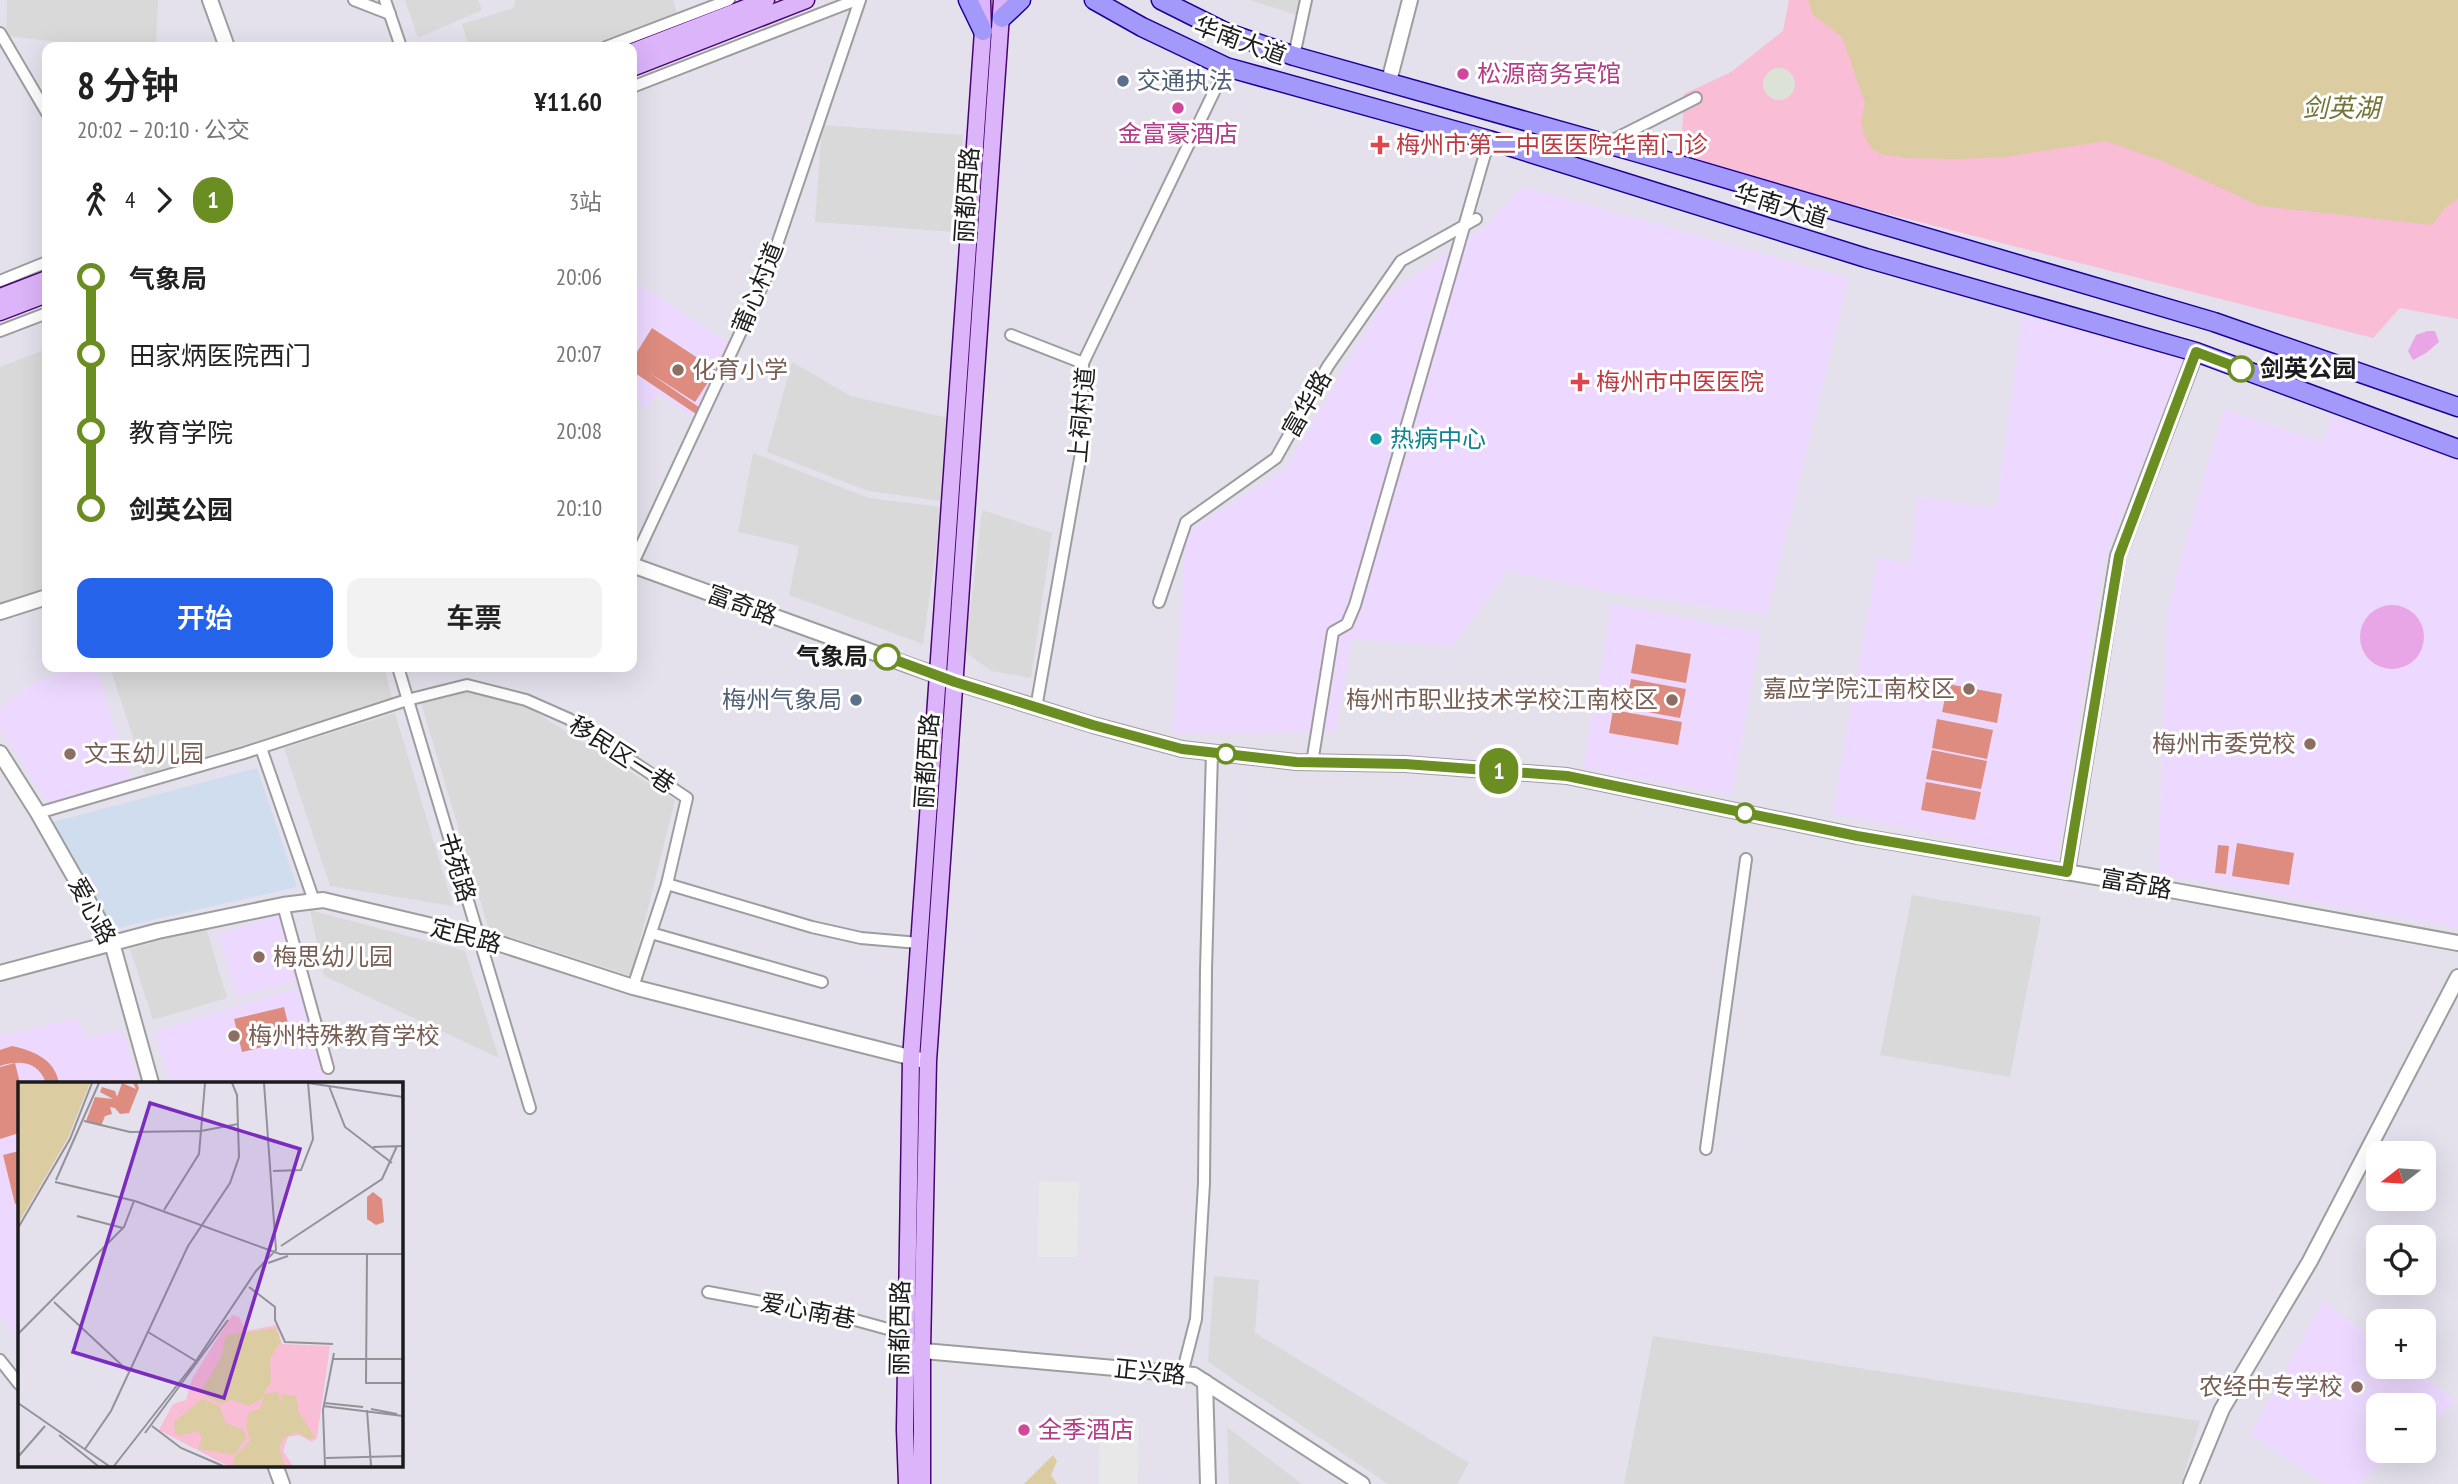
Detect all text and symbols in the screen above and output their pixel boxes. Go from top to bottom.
street label: 华南大道 [1190,10,1291,72]
place label: 松源商务宾馆 [1477,58,1621,89]
text: 8 分钟 [77,60,179,109]
place label: 交通执法 [1137,65,1233,96]
marker: 松源商务宾馆 [1455,66,1471,82]
marker: 交通执法 [1115,73,1131,89]
text: ¥11.60 [534,85,602,118]
water label: 剑英湖 [2302,91,2384,124]
marker: 金富豪酒店 [1170,100,1186,116]
text: 20:02 – 20:10 · 公交 [77,115,250,144]
place label: 金富豪酒店 [1118,118,1238,149]
place label: 梅州市第二中医医院华南门诊 [1396,129,1708,160]
marker: 梅州市第二中医医院华南门诊 [1370,135,1390,155]
street label: 丽都西路 [948,146,985,244]
street label: 华南大道 [1731,177,1832,234]
icon: walk [77,181,115,219]
icon: forward [145,181,183,219]
text: 1 [207,184,219,215]
text: 4 [125,185,135,214]
text: 3站 [569,187,602,216]
street label: 莆心村道 [725,238,790,338]
text: 气象局 [129,262,207,295]
text: 20:06 [556,262,602,291]
text: 田家炳医院西门 [129,339,311,372]
text: 20:07 [556,339,602,368]
place label: 剑英公园 [2260,353,2356,384]
place label: 化育小学 [692,354,788,385]
marker: 剑英公园 [2228,356,2254,382]
marker: 化育小学 [670,362,686,378]
street label: 富华路 [1275,365,1338,443]
street label: 上祠村道 [1062,366,1101,464]
place label: 梅州市中医医院 [1596,366,1764,397]
marker: 梅州市中医医院 [1570,372,1590,392]
text: 教育学院 [129,416,233,449]
text: 20:08 [556,416,602,445]
place label: 热病中心 [1390,423,1486,454]
marker: 热病中心 [1368,431,1384,447]
text: 剑英公园 [129,493,233,526]
text: 20:10 [556,493,602,522]
button: 开始 [77,578,333,658]
button: 车票 [347,578,602,658]
street label: 富奇路 [703,578,781,631]
place label: 气象局 [796,641,868,672]
marker: 气象局 [874,644,900,670]
place label: 嘉应学院江南校区 [1763,673,1955,704]
marker: 嘉应学院江南校区 [1961,681,1977,697]
place label: 梅州气象局 [722,684,842,715]
place label: 梅州市职业技术学校江南校区 [1346,684,1658,715]
marker: 梅州气象局 [848,692,864,708]
marker: 梅州市职业技术学校江南校区 [1664,692,1680,708]
street label: 移民区一巷 [564,709,681,800]
street label: 丽都西路 [908,712,945,810]
place label: 梅州市委党校 [2152,728,2296,759]
marker: 梅州市委党校 [2302,736,2318,752]
place label: 文玉幼儿园 [84,738,204,769]
unlabelled marker [1216,744,1236,764]
marker: 文玉幼儿园 [62,746,78,762]
line badge: 1 [1476,748,1522,794]
text: 1 [1493,755,1505,786]
unlabelled marker [1735,803,1755,823]
street label: 书苑路 [432,828,483,906]
street label: 富奇路 [2098,862,2174,905]
street label: 爱心路 [62,872,123,950]
street label: 定民路 [427,911,505,960]
place label: 梅思幼儿园 [273,941,393,972]
marker: 梅思幼儿园 [251,949,267,965]
place label: 梅州特殊教育学校 [248,1020,440,1051]
marker: 梅州特殊教育学校 [226,1028,242,1044]
inset map [18,1082,402,1466]
north arrow [2366,1141,2436,1211]
map controls [2366,1141,2436,1463]
button: locate [2366,1225,2436,1295]
street label: 丽都西路 [883,1280,916,1376]
street label: 爱心南巷 [758,1286,858,1335]
button: + [2366,1309,2436,1379]
street label: 正兴路 [1113,1352,1187,1391]
place label: 农经中专学校 [2199,1371,2343,1402]
marker: 农经中专学校 [2349,1379,2365,1395]
button: − [2366,1393,2436,1463]
place label: 全季酒店 [1038,1414,1134,1445]
marker: 全季酒店 [1016,1422,1032,1438]

